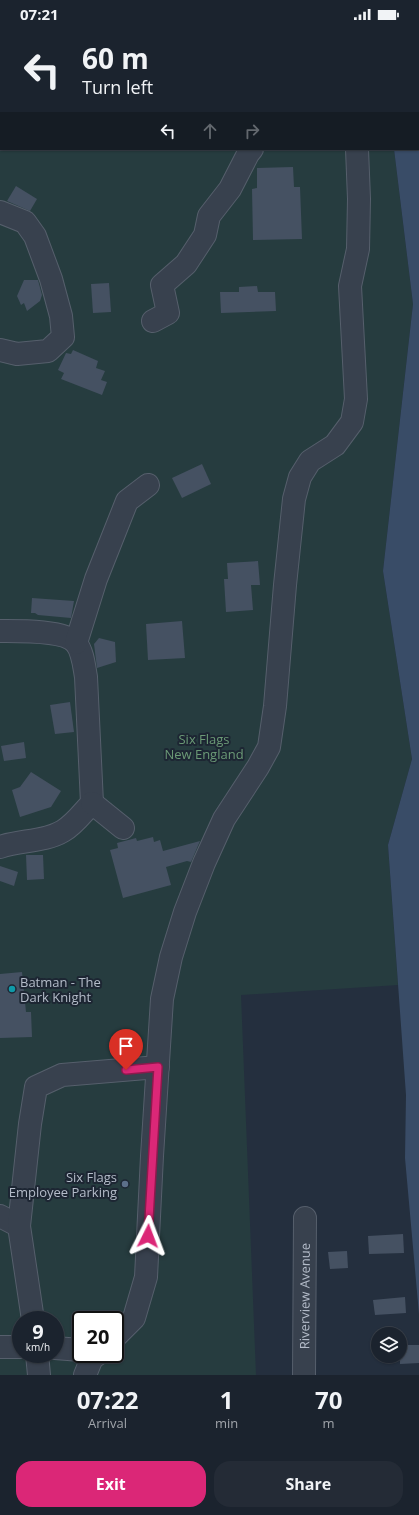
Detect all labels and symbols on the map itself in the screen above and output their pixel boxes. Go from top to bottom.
park label: Six Flags New England [164,730,244,763]
place label: Batman - The Dark Knight [20,973,101,1006]
marker: Batman - The Dark Knight [7,984,17,994]
pin [109,1029,143,1070]
place label: Six Flags Employee Parking [9,1168,117,1201]
marker: Six Flags Employee Parking [120,1179,130,1189]
position arrow [127,1215,169,1257]
street label: Riverview Avenue [295,1243,314,1349]
speed limit sign: 20 [72,1311,124,1363]

